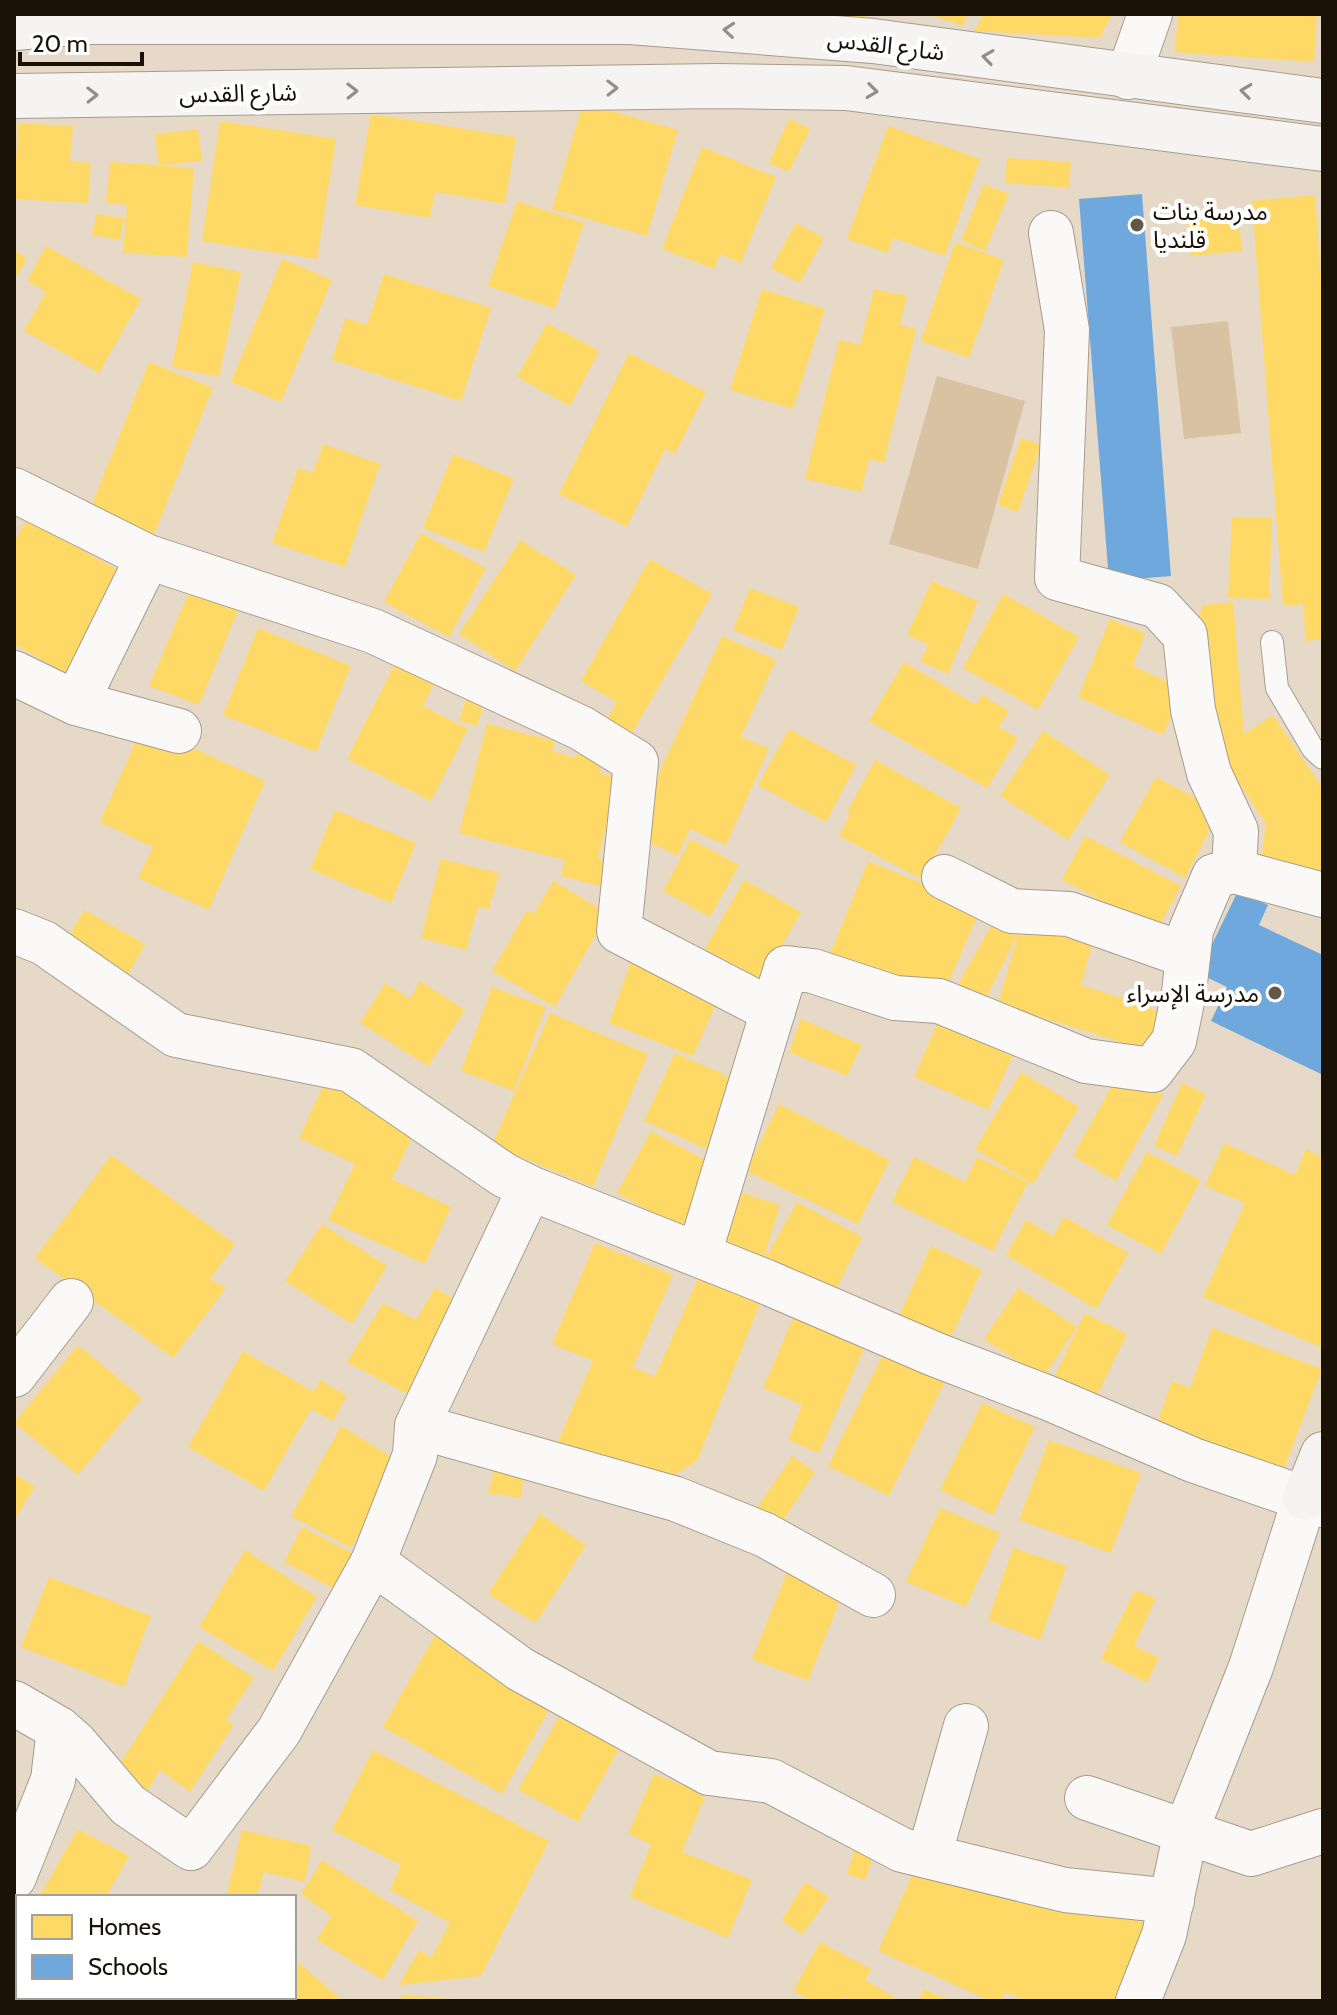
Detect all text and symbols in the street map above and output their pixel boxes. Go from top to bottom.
scale bar [20,16,142,66]
one-way arrow [722,22,735,39]
street label: شارع القدس [825,23,946,70]
text: 20 m [32,29,88,58]
one-way arrow [981,49,995,66]
street label: شارع القدس [179,77,297,112]
one-way arrow [606,79,619,96]
one-way arrow [346,82,359,100]
one-way arrow [865,82,879,99]
one-way arrow [1239,83,1252,100]
one-way arrow [86,86,99,104]
place label: مدرسة بنات قلنديا [1153,197,1268,254]
marker: مدرسة بنات قلنديا [1128,216,1146,234]
place label: مدرسة الإسراء [1127,979,1259,1010]
marker: مدرسة الإسراء [1266,984,1284,1002]
legend [16,1895,296,1999]
text: Homes [88,1912,161,1941]
text: Schools [88,1952,168,1981]

